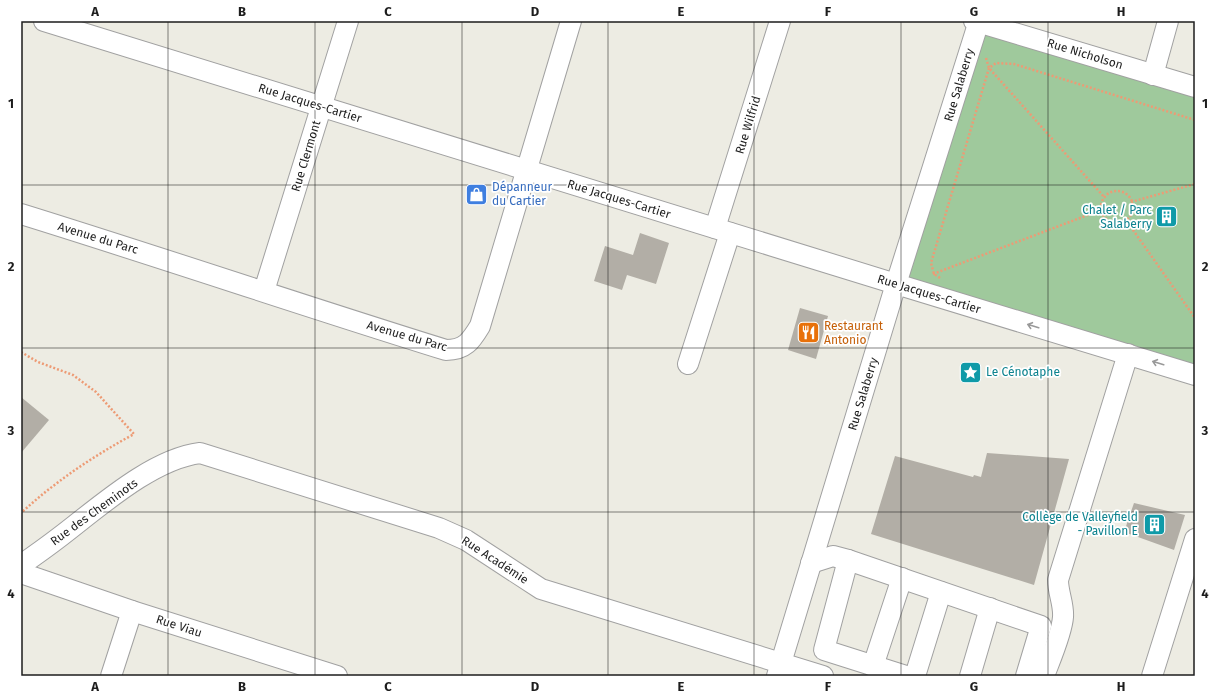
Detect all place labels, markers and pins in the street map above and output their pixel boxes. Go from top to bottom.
place label: Dépanneur du Cartier [492,180,552,208]
shop icon: Dépanneur du Cartier [464,181,490,207]
place label: Chalet / Parc Salaberry [1082,203,1152,231]
building icon: Chalet / Parc Salaberry [1154,204,1180,230]
place label: Restaurant Antonio [824,319,884,347]
restaurant icon: Restaurant Antonio [795,320,821,346]
place icon: Le Cénotaphe [957,359,983,385]
place label: Le Cénotaphe [986,365,1060,379]
place label: Collège de Valleyfield - Pavillon E [1022,510,1138,538]
building icon: Collège de Valleyfield - Pavillon E [1141,511,1167,537]

